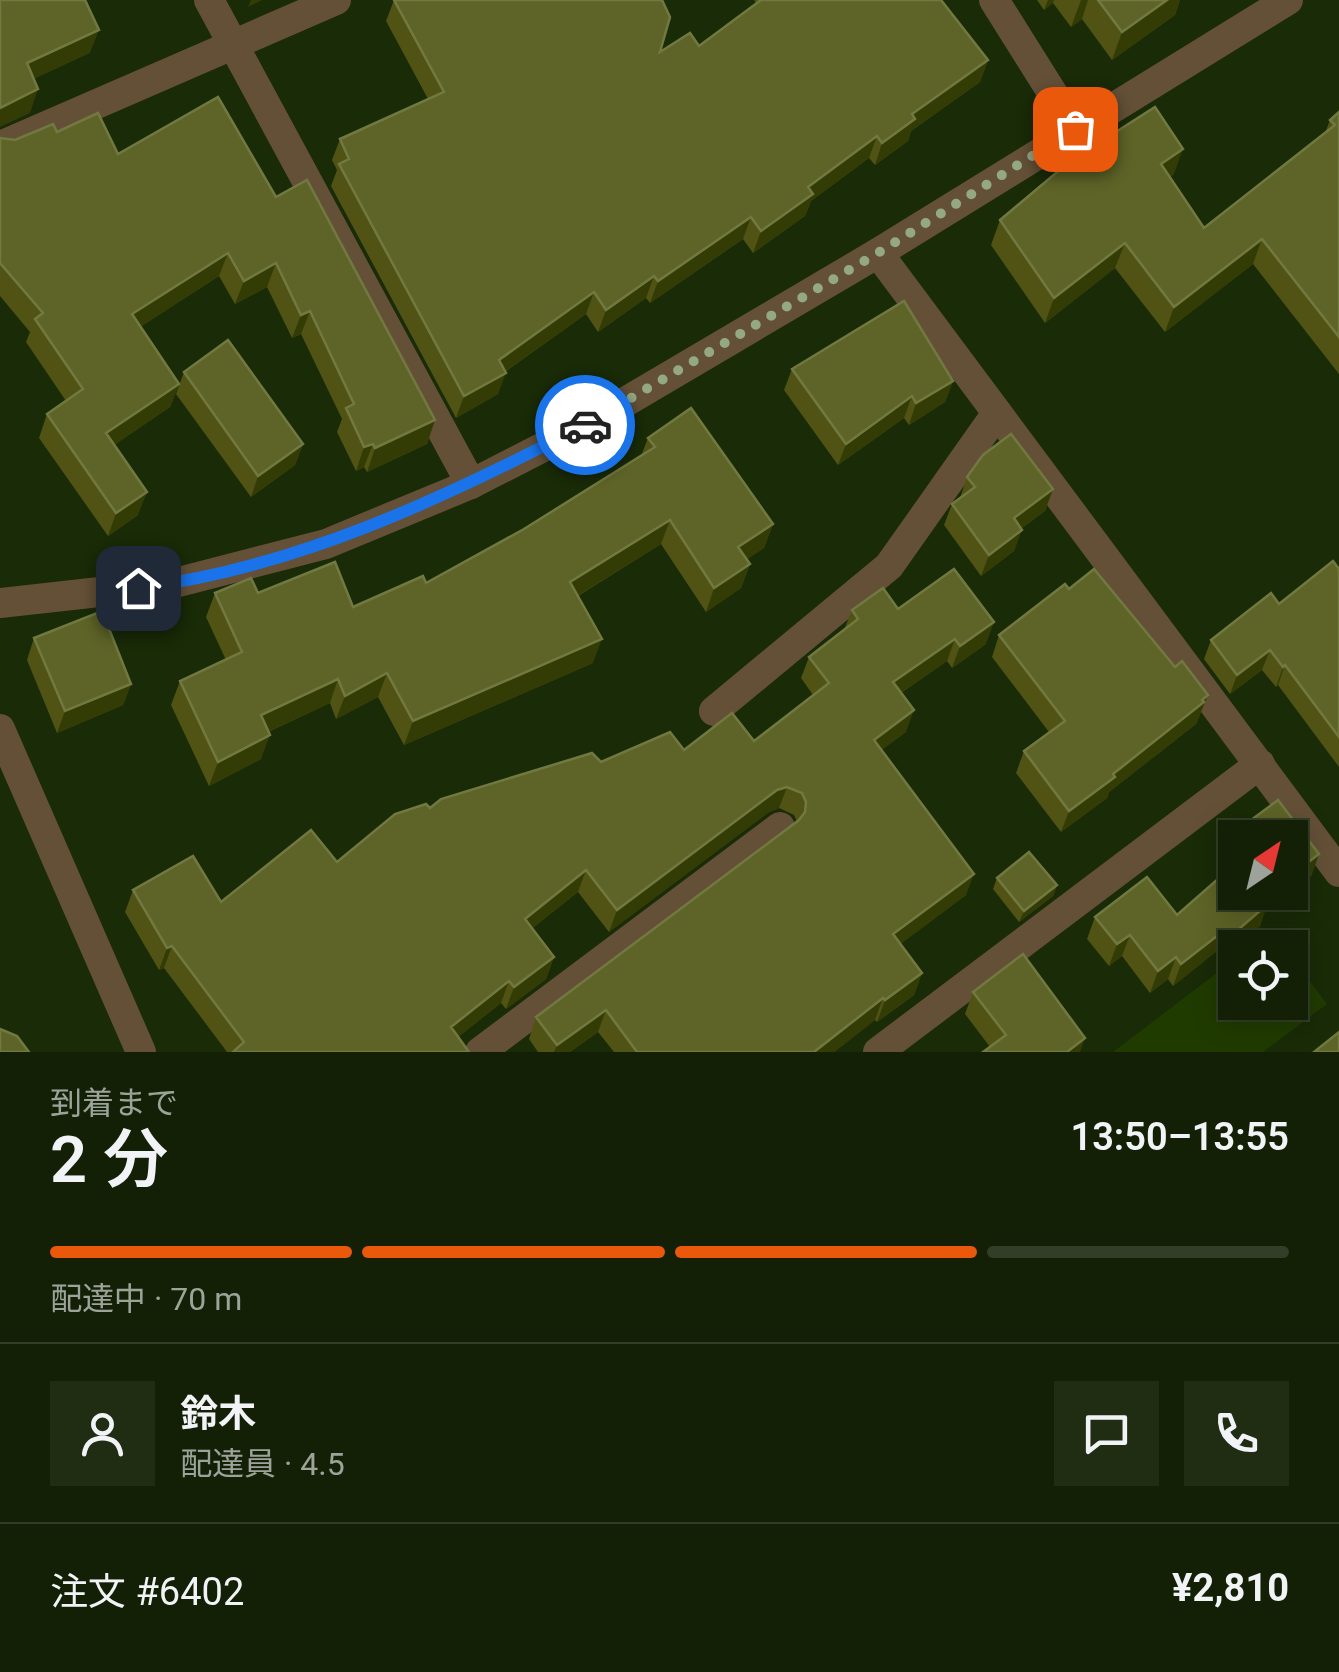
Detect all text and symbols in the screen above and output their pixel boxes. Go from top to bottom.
pin [1033,87,1118,172]
icon: bag [1048,102,1103,157]
courier [535,375,635,475]
icon: car [558,398,613,453]
pin [96,546,181,631]
icon: home [111,561,166,616]
north arrow [1218,820,1308,910]
map controls [1218,820,1308,1020]
button: locate [1218,930,1308,1020]
text: 到着まで [50,1084,178,1122]
text: 13:50–13:55 [1070,1115,1289,1159]
text: 2 分 [50,1122,168,1198]
text: 配達中 · 70 m [50,1280,242,1318]
button: person [50,1381,155,1486]
button: chat [1054,1381,1159,1486]
button: phone [1184,1381,1289,1486]
text: 鈴木 [180,1392,256,1436]
text: 配達員 · 4.5 [180,1445,345,1483]
text: ¥2,810 [1172,1566,1289,1610]
text: 注文 #6402 [50,1570,244,1614]

